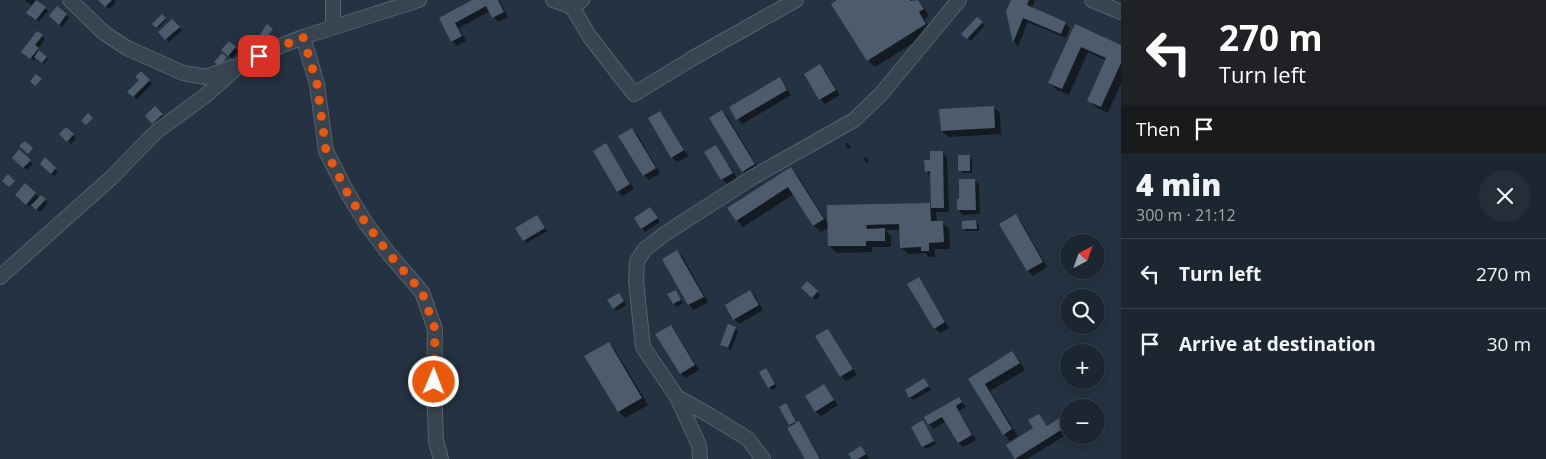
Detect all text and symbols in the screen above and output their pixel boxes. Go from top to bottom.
text: 270 m [1219,14,1323,61]
icon: left [1136,20,1201,85]
pin [238,35,280,77]
icon: arrive [245,42,273,70]
text: Turn left [1219,59,1306,89]
icon: arrive [1190,115,1218,143]
text: Then [1136,116,1180,142]
text: 4 min [1136,164,1221,205]
button: close [1479,170,1531,222]
text: 300 m · 21:12 [1136,204,1236,226]
north arrow [1060,234,1105,279]
map controls [1060,234,1105,444]
icon: left [1136,260,1164,288]
text: Turn left [1179,261,1261,287]
text: 270 m [1476,261,1531,287]
button: search [1060,289,1105,334]
icon: arrive [1136,330,1164,358]
text: Arrive at destination [1179,331,1376,357]
text: 30 m [1487,331,1531,357]
button: + [1060,344,1105,389]
position arrow [407,355,459,407]
button: − [1060,399,1105,444]

